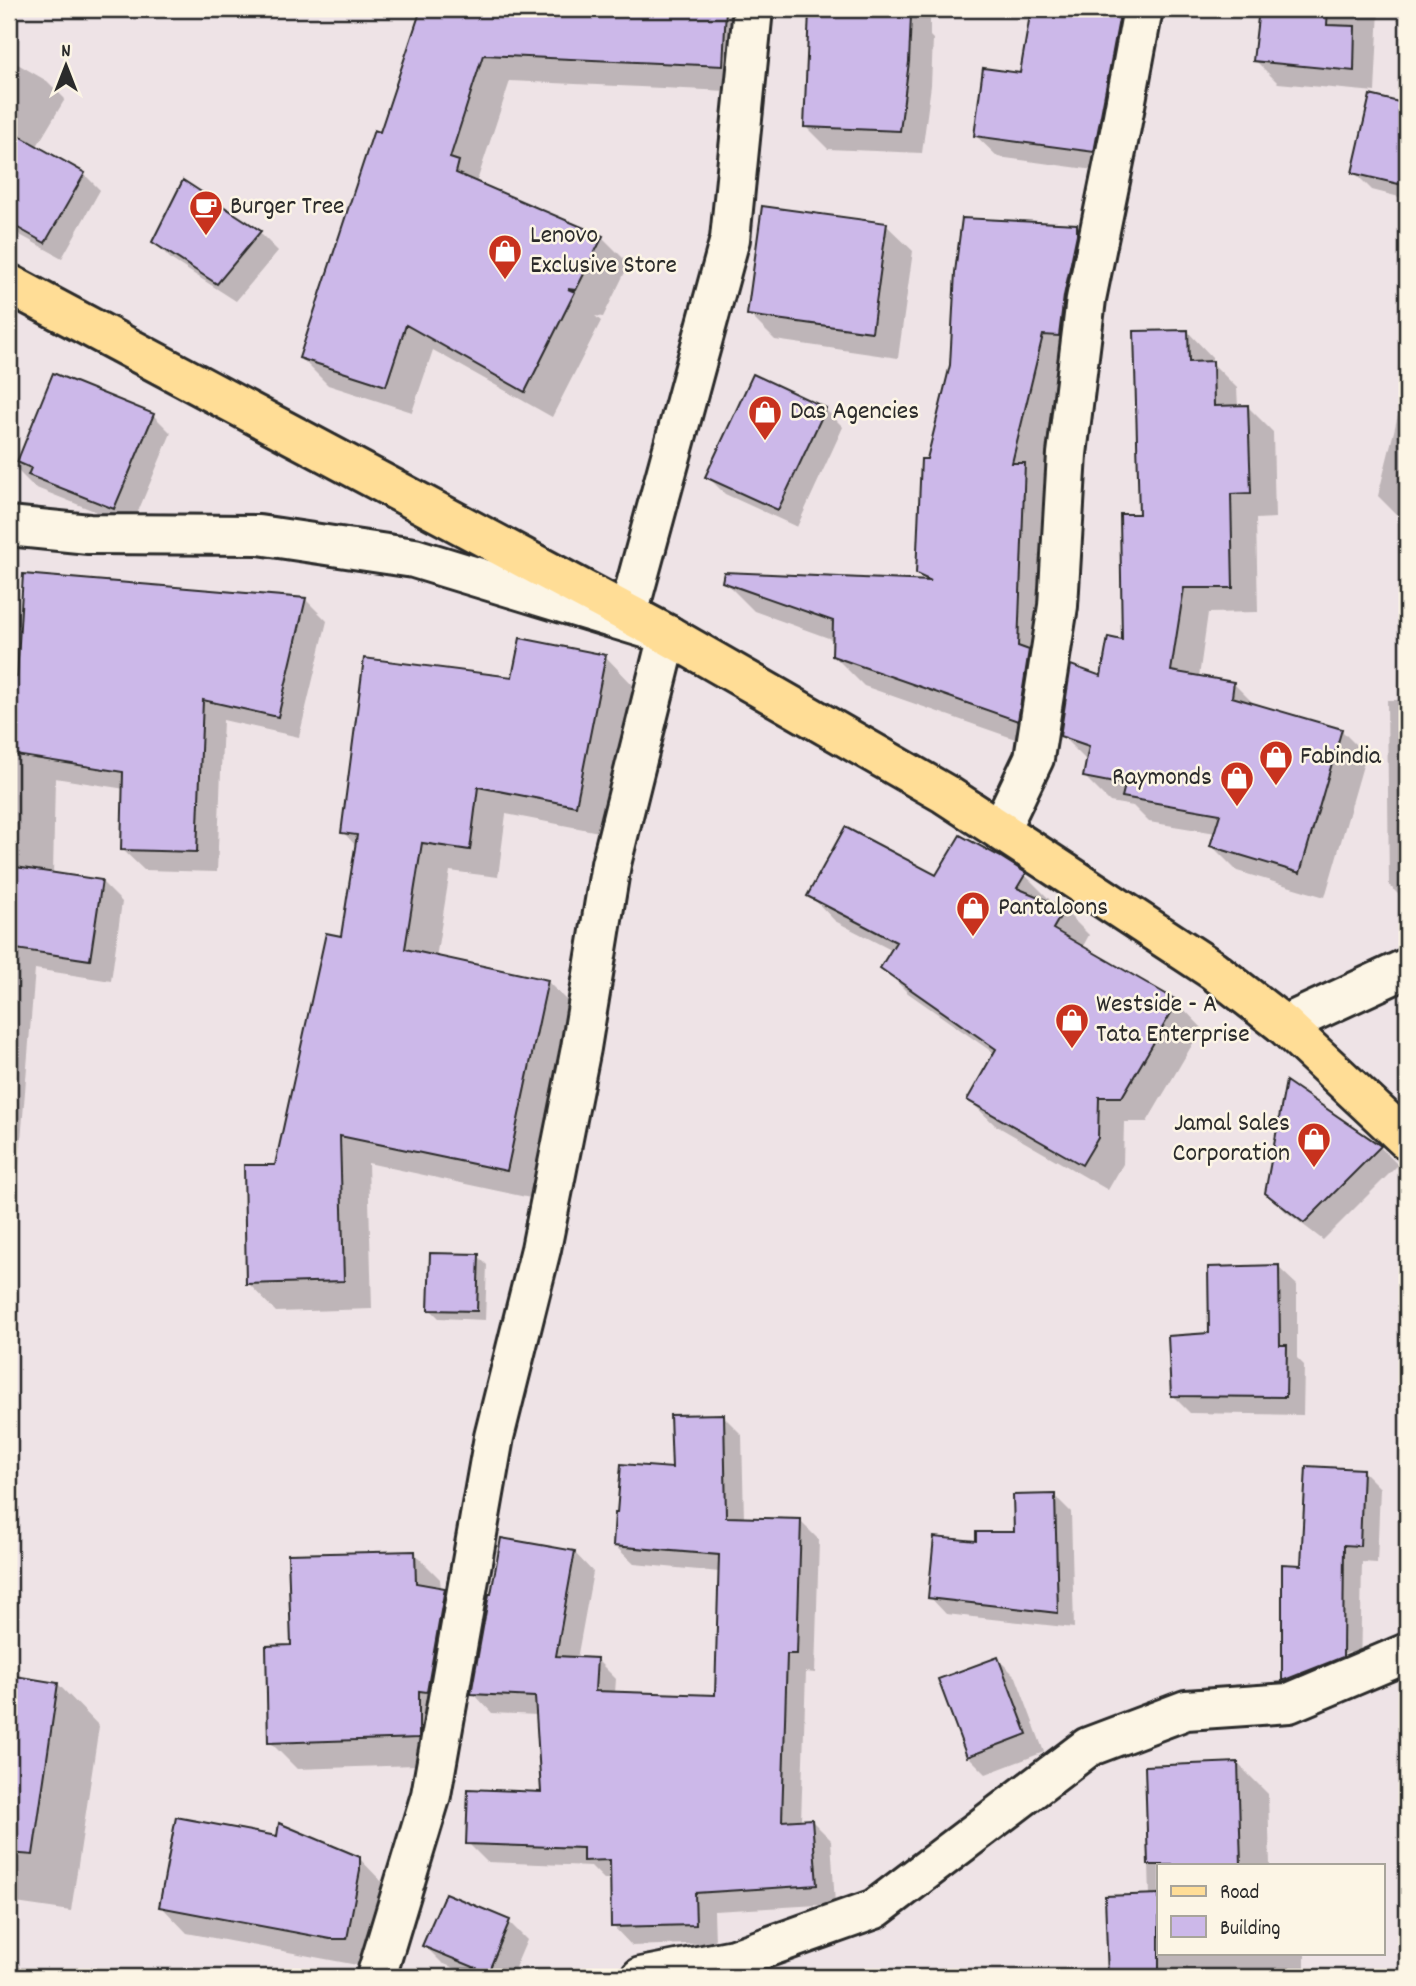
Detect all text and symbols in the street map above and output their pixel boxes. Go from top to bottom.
north arrow [32,32,102,102]
text: N [61,39,71,66]
cafe icon: Burger Tree [187,188,225,237]
place label: Burger Tree [230,189,345,226]
place label: Lenovo Exclusive Store [530,218,677,285]
shop icon: Lenovo Exclusive Store [486,232,524,281]
shop icon: Das Agencies [746,393,784,442]
place label: Das Agencies [790,394,919,431]
shop icon: Fabindia [1257,738,1295,787]
place label: Fabindia [1300,739,1382,776]
shop icon: Raymonds [1218,759,1256,808]
place label: Raymonds [1112,760,1212,797]
shop icon: Pantaloons [954,889,992,938]
place label: Pantaloons [998,890,1108,927]
place label: Westside - A Tata Enterprise [1096,987,1250,1054]
shop icon: Westside - A Tata Enterprise [1053,1001,1091,1050]
place label: Jamal Sales Corporation [1173,1106,1290,1173]
shop icon: Jamal Sales Corporation [1295,1120,1333,1169]
legend [1157,1864,1384,1954]
text: Road [1220,1879,1259,1909]
text: Building [1220,1915,1280,1945]

